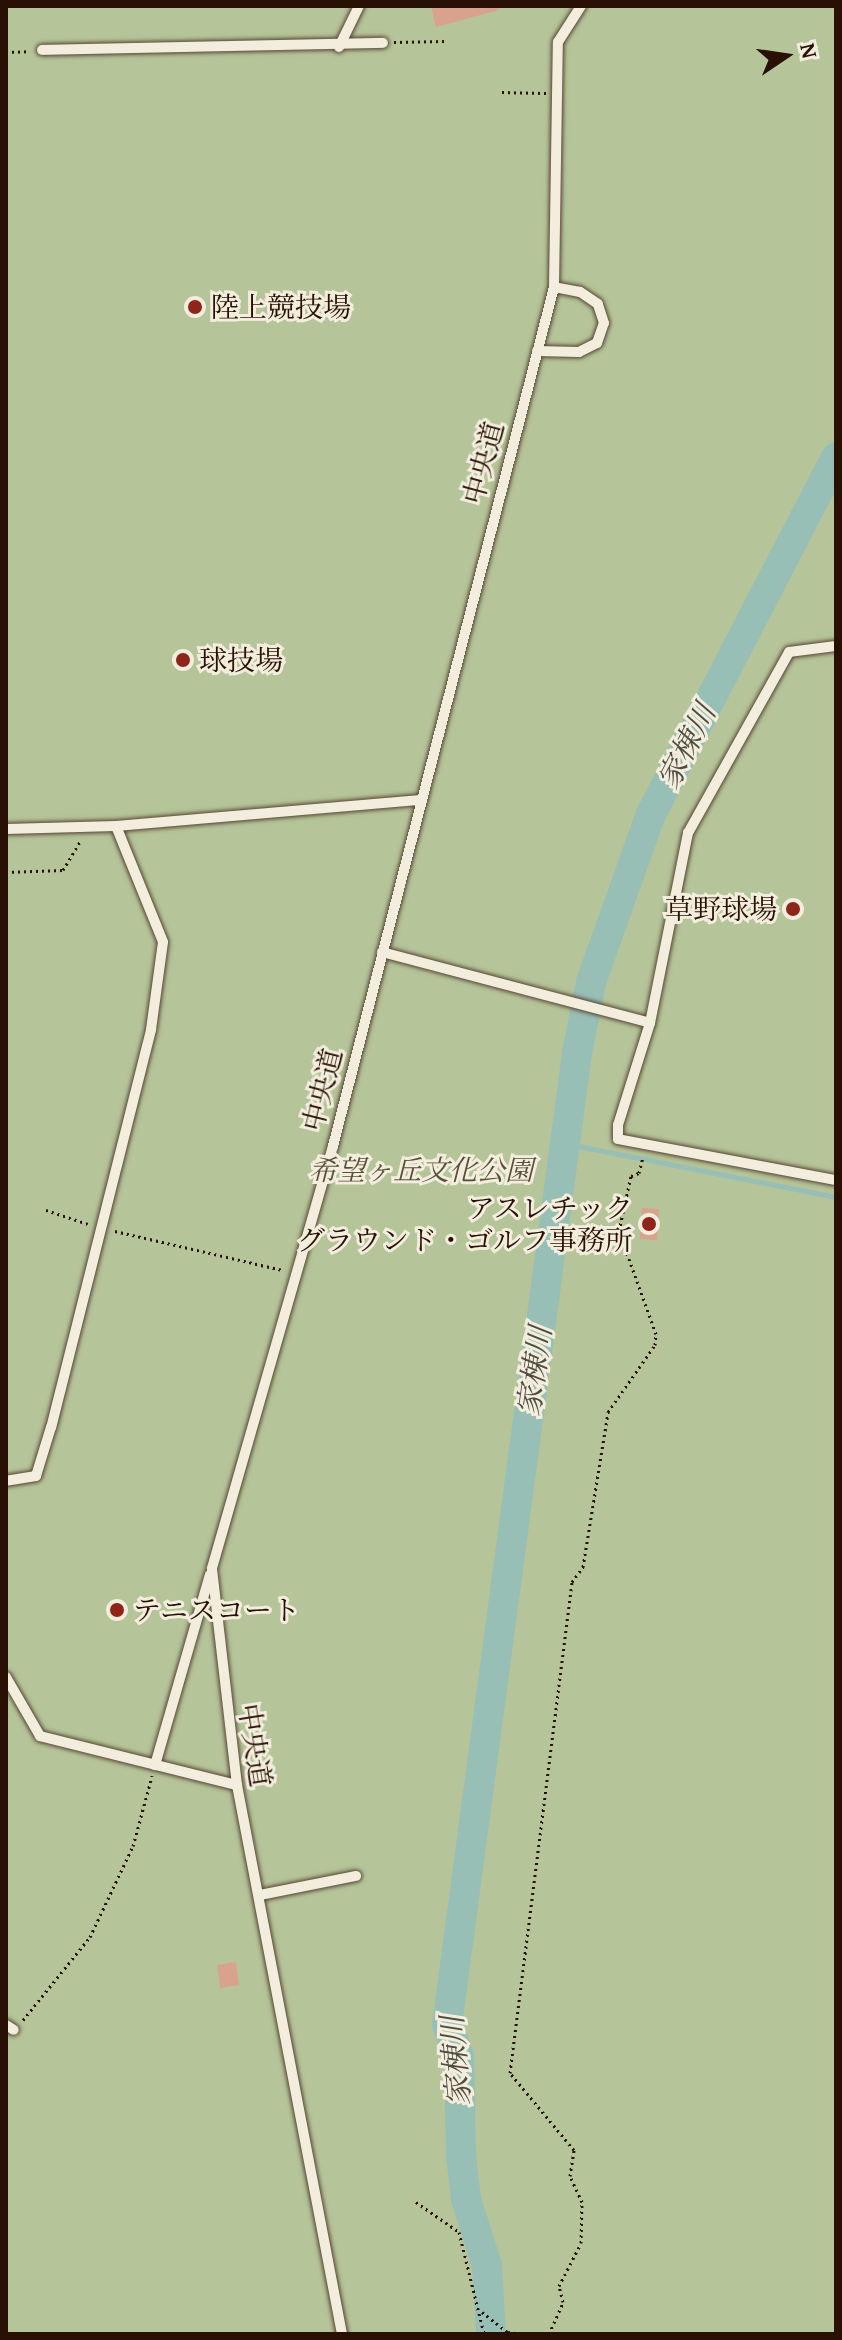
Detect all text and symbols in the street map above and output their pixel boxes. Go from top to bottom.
north arrow [746,16,826,96]
text: N [792,40,827,61]
place label: 陸上競技場 [211,290,351,324]
marker: 陸上競技場 [186,298,204,316]
street label: 中央道 [456,418,510,508]
place label: 球技場 [199,643,283,677]
marker: 球技場 [174,651,192,669]
water label: 家棟川 [650,698,722,794]
place label: 草野球場 [665,892,777,926]
marker: 草野球場 [784,900,802,918]
street label: 中央道 [296,1045,348,1135]
park label: 希望ヶ丘文化公園 [309,1153,533,1187]
place label: アスレチック グラウンド・ゴルフ事務所 [297,1191,633,1257]
marker: アスレチック グラウンド・ゴルフ事務所 [640,1215,658,1233]
water label: 家棟川 [510,1324,558,1418]
place label: テニスコート [133,1593,301,1627]
marker: テニスコート [108,1601,126,1619]
street label: 中央道 [232,1701,278,1789]
water label: 家棟川 [433,2015,477,2107]

